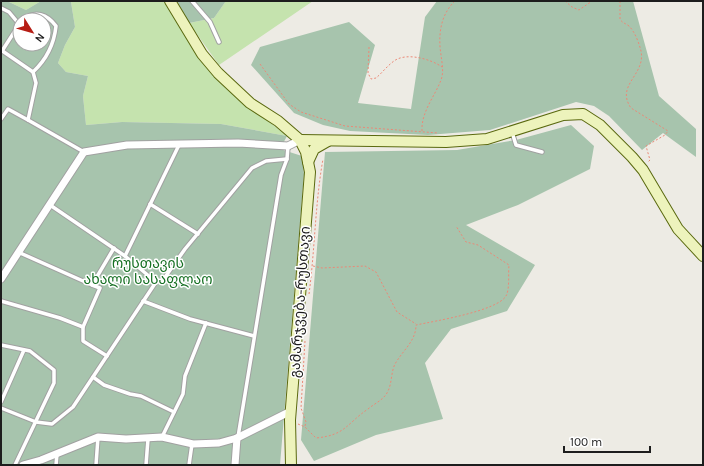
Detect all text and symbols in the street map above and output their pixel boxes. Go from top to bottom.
north arrow [12,12,52,52]
text: N [32,31,47,45]
street label: გამარჯვება-რუსთავი [286,226,314,378]
park label: რუსთავის ახალი სასაფლაო [84,255,212,288]
scale bar [564,428,650,454]
text: 100 m [570,435,602,449]

